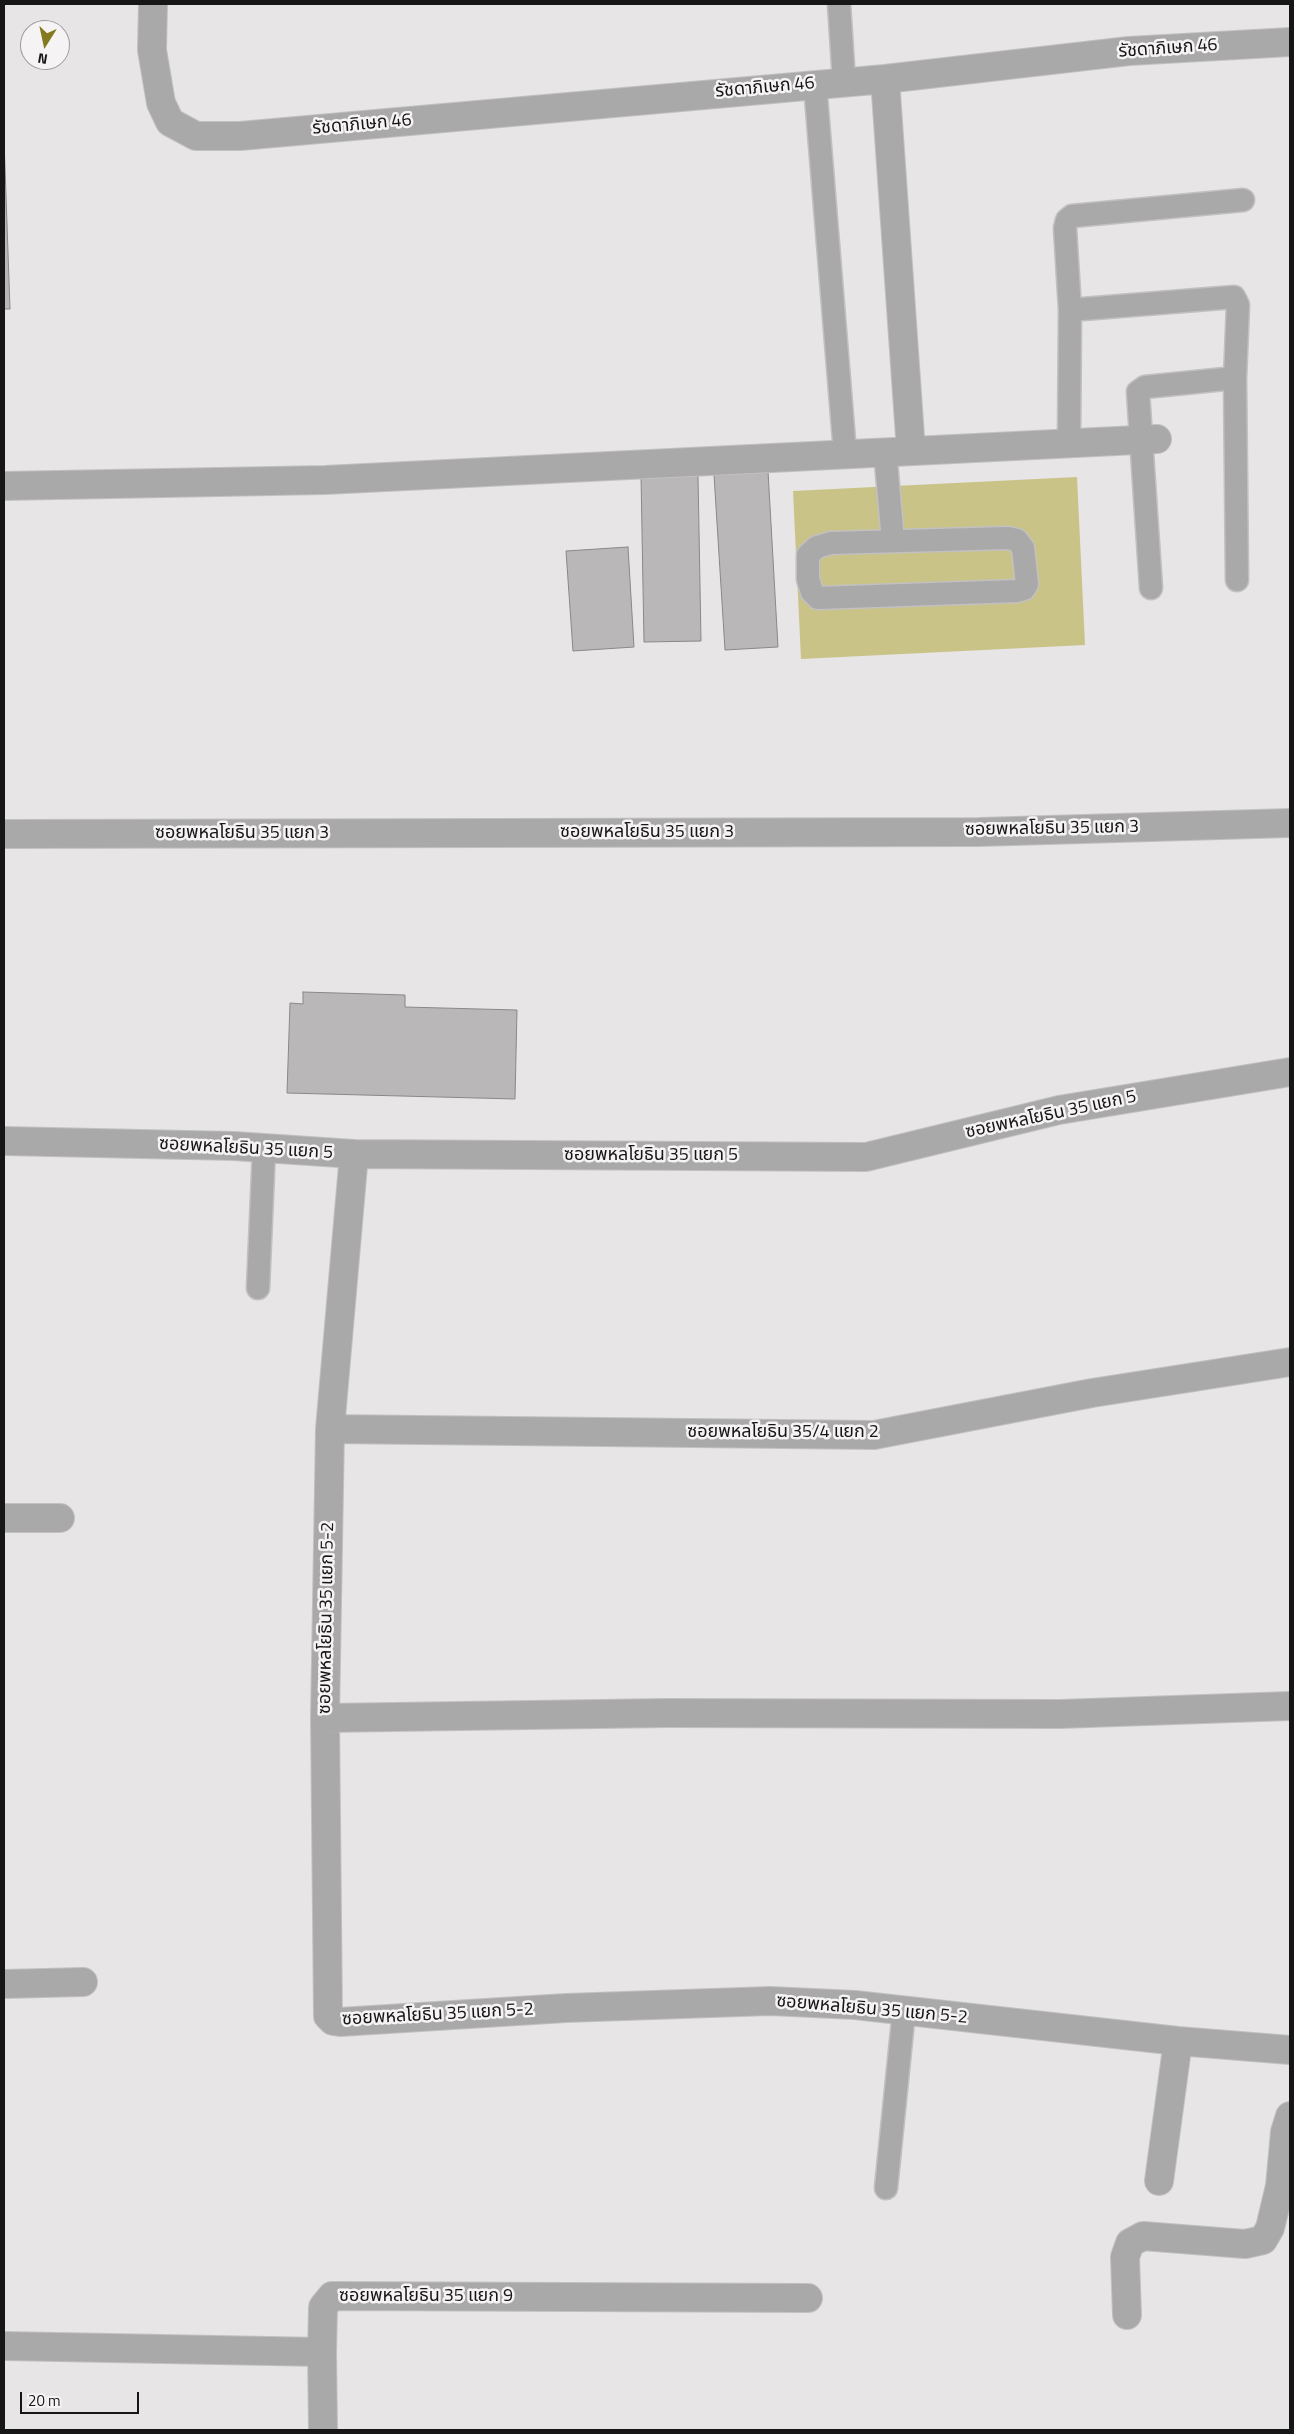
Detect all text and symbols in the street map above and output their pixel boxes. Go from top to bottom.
north arrow [20,20,70,70]
street label: รัชดาภิเษก 46 [1118,35,1218,63]
text: N [36,48,49,70]
street label: รัชดาภิเษก 46 [715,73,815,103]
street label: รัชดาภิเษก 46 [312,110,412,140]
street label: ซอยพหลโยธิน 35 แยก 3 [965,817,1139,841]
street label: ซอยพหลโยธิน 35 แยก 3 [560,822,734,844]
street label: ซอยพหลโยธิน 35 แยก 3 [155,823,329,845]
street label: ซอยพหลโยธิน 35 แยก 5 [964,1086,1138,1144]
street label: ซอยพหลโยธิน 35 แยก 5 [158,1134,334,1164]
street label: ซอยพหลโยธิน 35 แยก 5 [564,1145,738,1167]
street label: ซอยพหลโยธิน 35/4 แยก 2 [687,1422,879,1444]
street label: ซอยพหลโยธิน 35 แยก 5-2 [315,1522,339,1714]
street label: ซอยพหลโยธิน 35 แยก 5-2 [775,1991,969,2029]
street label: ซอยพหลโยธิน 35 แยก 5-2 [341,1999,535,2031]
street label: ซอยพหลโยธิน 35 แยก 9 [339,2286,513,2308]
scale bar [22,2382,141,2414]
text: 20 m [28,2389,61,2412]

